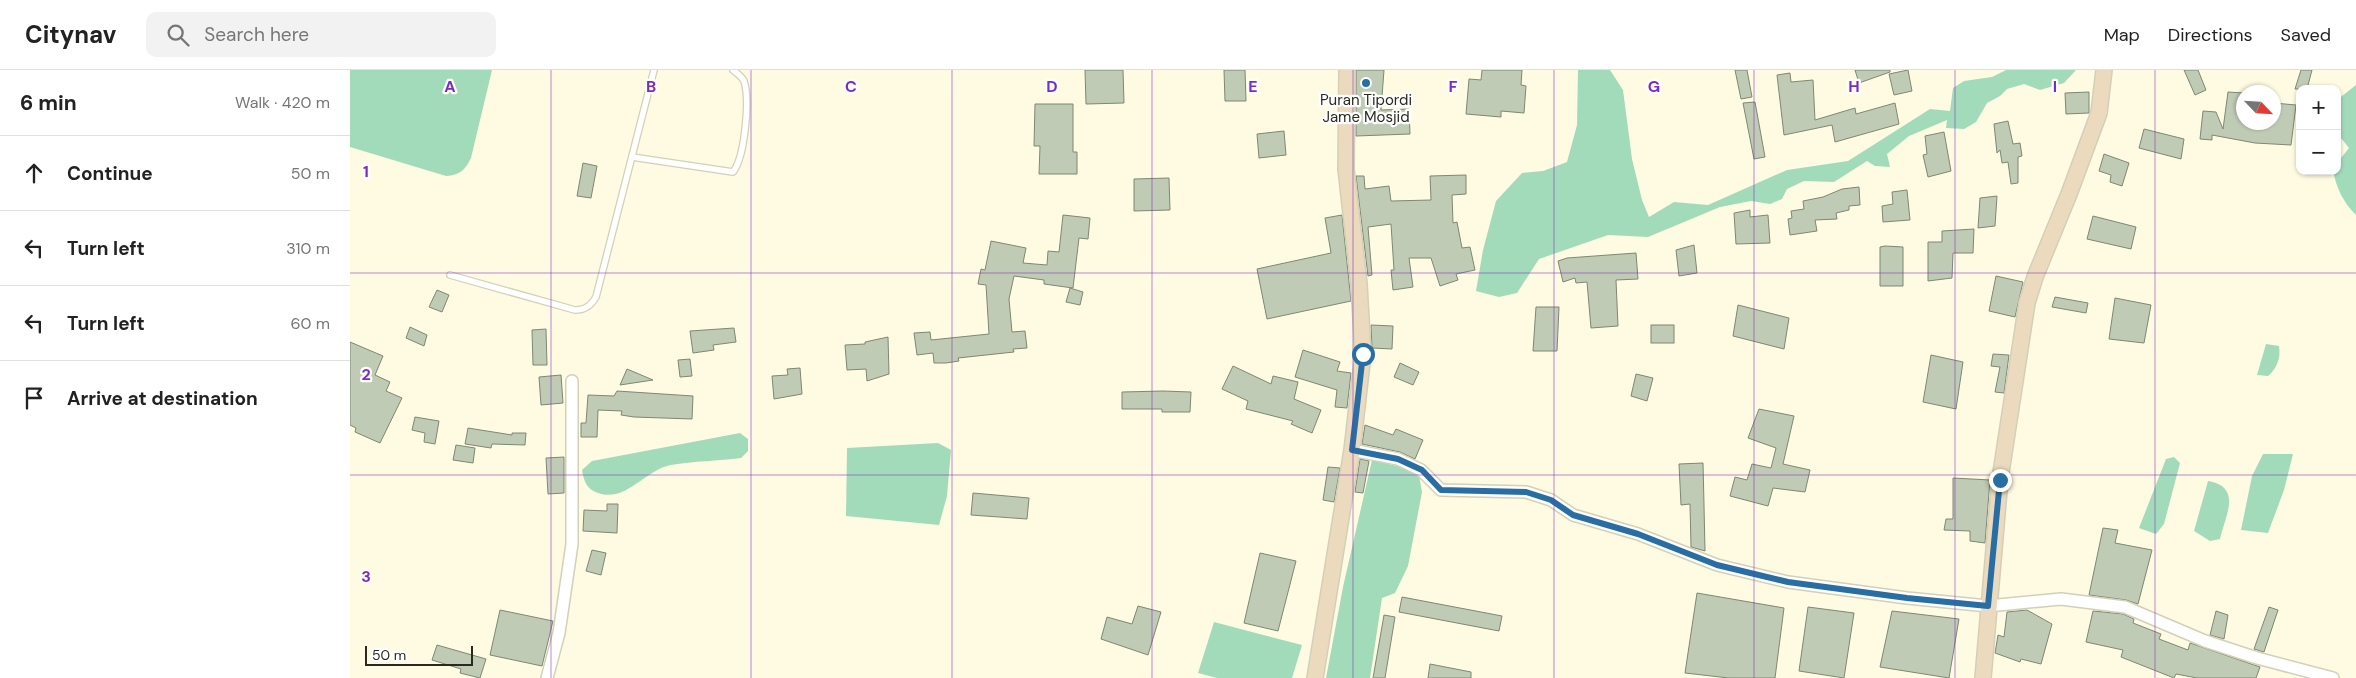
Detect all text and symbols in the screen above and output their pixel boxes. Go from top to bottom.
search box [146,12,496,57]
text: Citynav [25,19,116,50]
icon: search [164,21,192,49]
text: Search here [204,22,309,47]
text: Map [2104,23,2140,47]
text: Directions [2168,23,2253,47]
text: Saved [2281,23,2331,47]
text: A [444,76,456,97]
text: B [646,76,656,97]
text: C [845,76,857,97]
text: D [1046,76,1058,97]
text: E [1248,76,1258,97]
text: F [1449,76,1458,97]
text: G [1648,76,1660,97]
text: H [1848,76,1860,97]
text: I [2053,76,2057,97]
marker: Puran Tipordi Jame Mosjid [1360,77,1372,89]
north arrow [2236,85,2281,130]
map controls [2296,85,2341,175]
button: + [2296,85,2341,130]
text: 6 min [20,89,77,117]
place label: Puran Tipordi Jame Mosjid [1320,90,1412,127]
text: Walk · 420 m [235,92,330,113]
button: − [2296,130,2341,175]
icon: ahead [20,159,48,187]
text: Continue [67,161,153,186]
text: 1 [363,161,369,182]
text: 50 m [291,163,330,184]
icon: left [20,234,48,262]
text: Turn left [67,236,145,261]
text: 310 m [286,238,330,259]
icon: left [20,309,48,337]
text: Turn left [67,311,145,336]
text: 60 m [290,313,330,334]
route start [1352,343,1375,366]
text: 2 [361,364,371,385]
icon: arrive [20,384,48,412]
text: Arrive at destination [67,386,258,411]
route end [1989,469,2012,492]
text: 3 [361,566,371,587]
scale bar [365,643,472,666]
text: 50 m [372,646,406,664]

